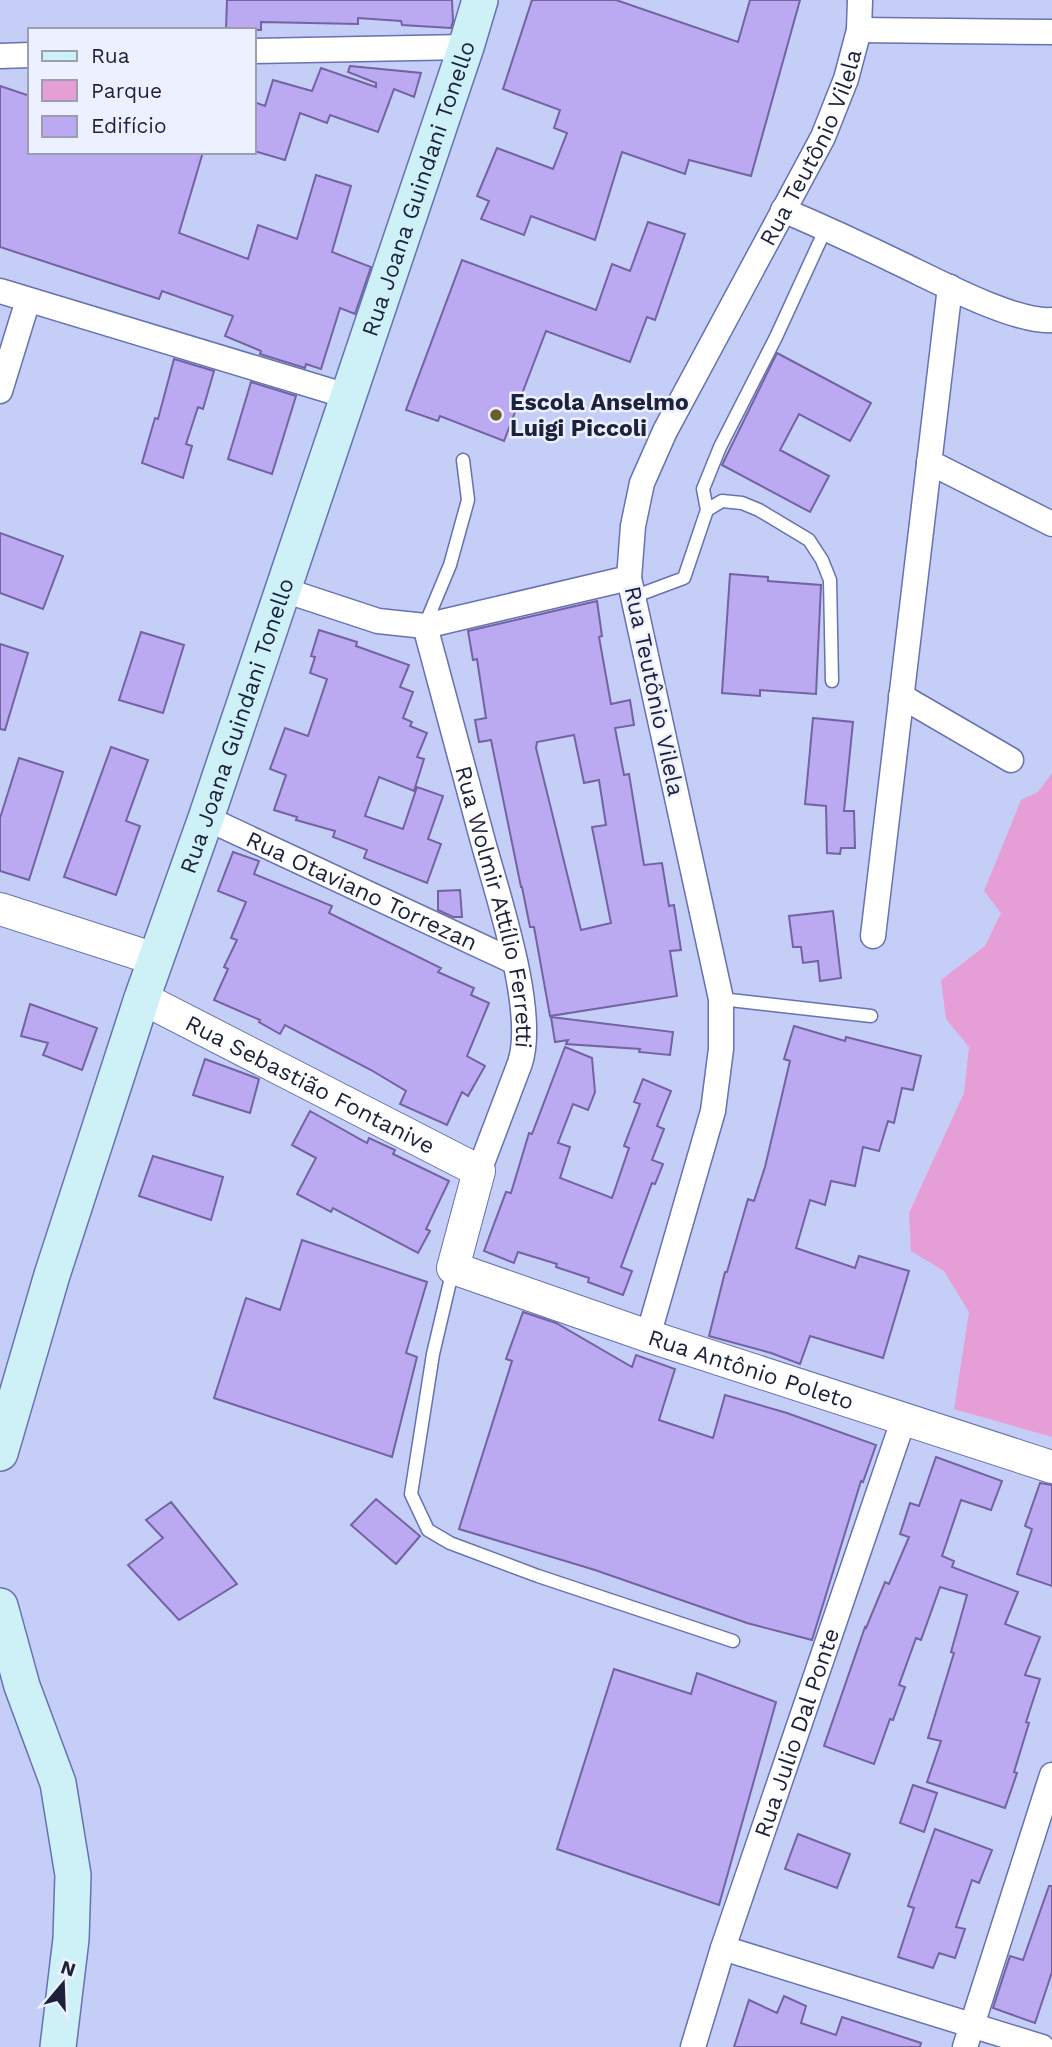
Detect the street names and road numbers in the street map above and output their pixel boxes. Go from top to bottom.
street label: Rua Joana Guindani Tonello [356,37,481,340]
street label: Rua Teutônio Vilela [754,46,867,250]
street label: Rua Joana Guindani Tonello [174,575,299,877]
street label: Rua Teutônio Vilela [619,584,689,798]
street label: Rua Wolmir Attílio Ferretti [450,763,538,1050]
street label: Rua Otaviano Torrezan [242,825,482,956]
street label: Rua Sebastião Fontanive [181,1009,439,1159]
street label: Rua Antônio Poleto [645,1323,857,1415]
street label: Rua Julio Dal Ponte [748,1625,845,1841]

